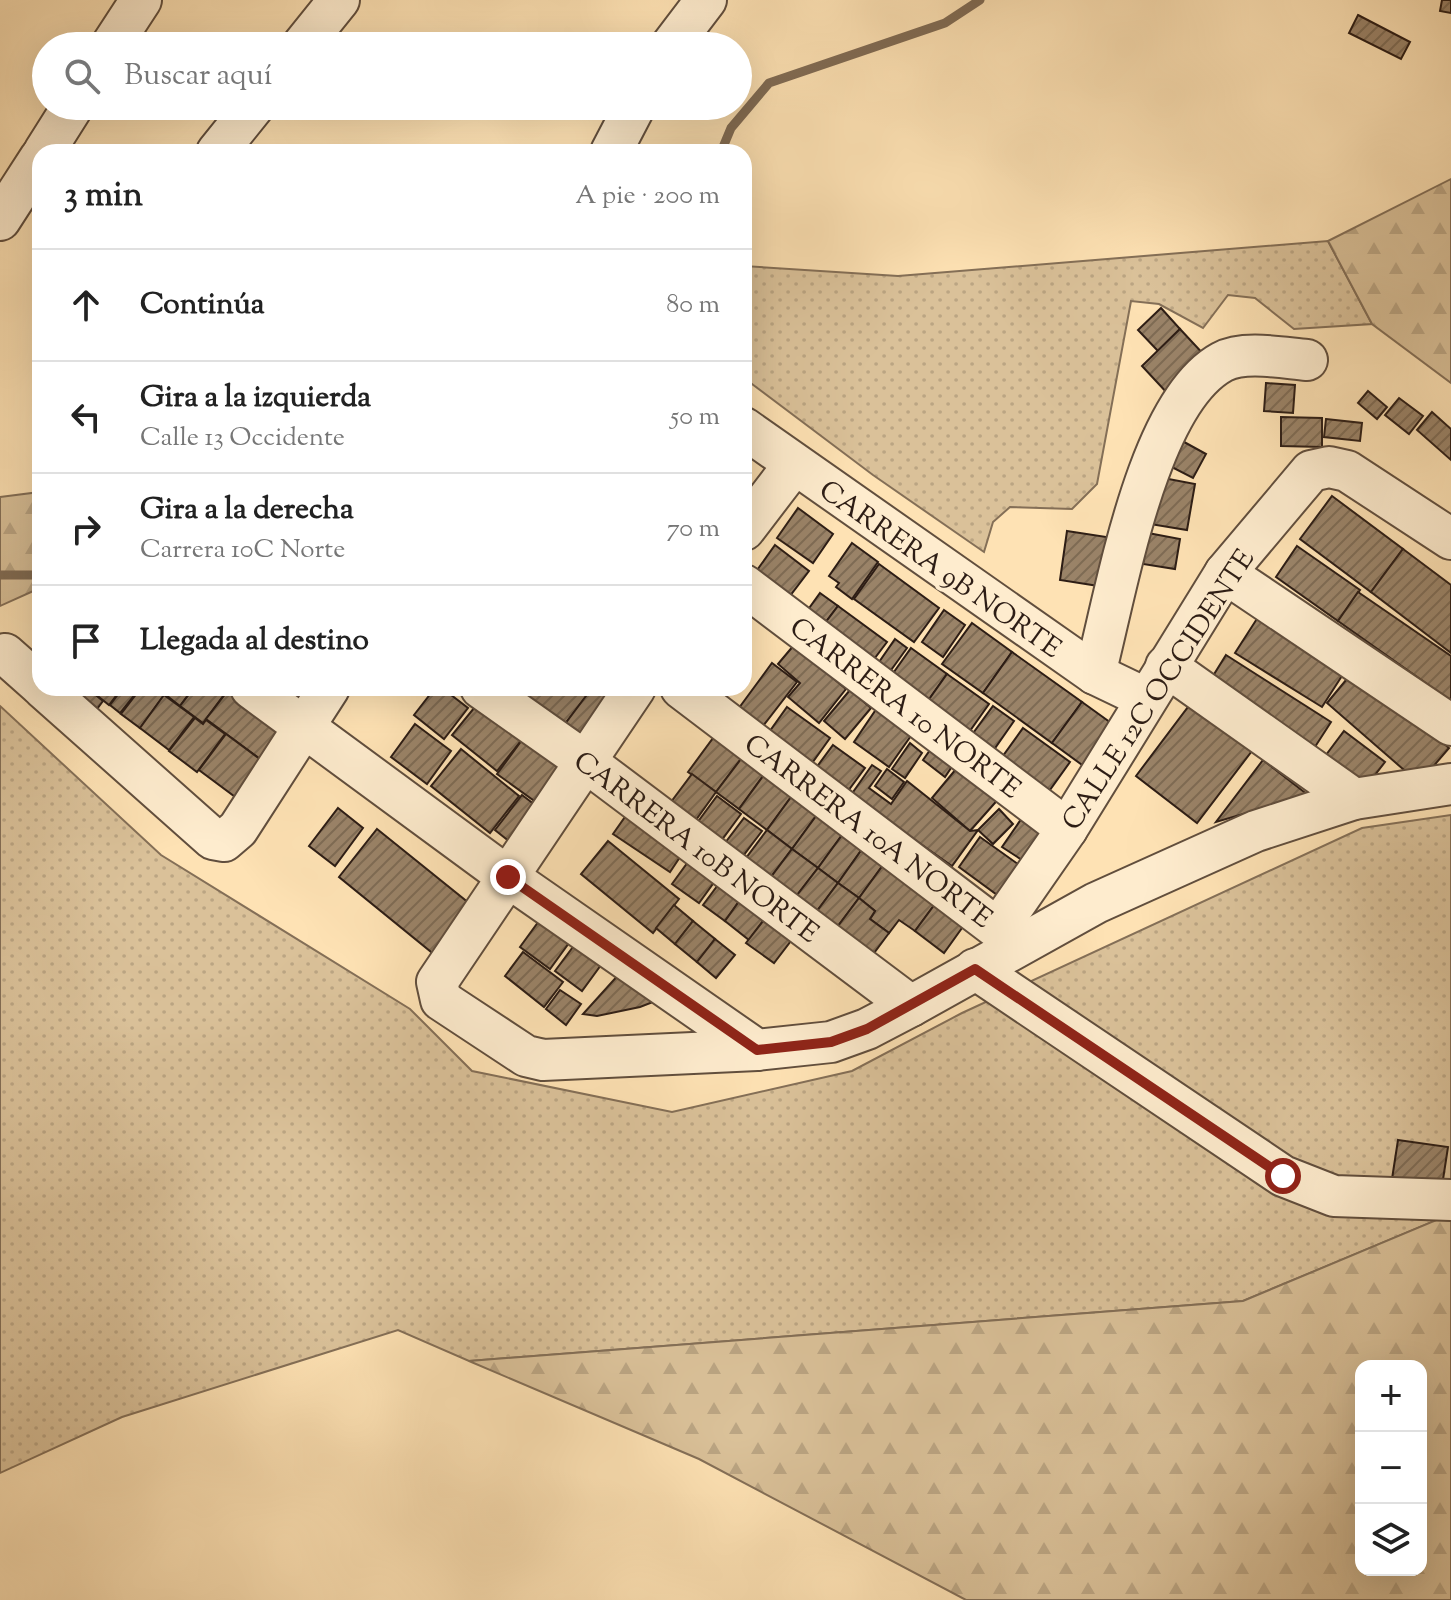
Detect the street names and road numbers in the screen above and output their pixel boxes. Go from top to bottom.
street label: CARRERA 9B NORTE [810,472,1069,669]
street label: CALLE 12C OCCIDENTE [1053,542,1266,839]
street label: CARRERA 10 NORTE [780,609,1028,810]
street label: CARRERA 10A NORTE [735,726,1000,939]
street label: CARRERA 10B NORTE [564,743,826,954]

